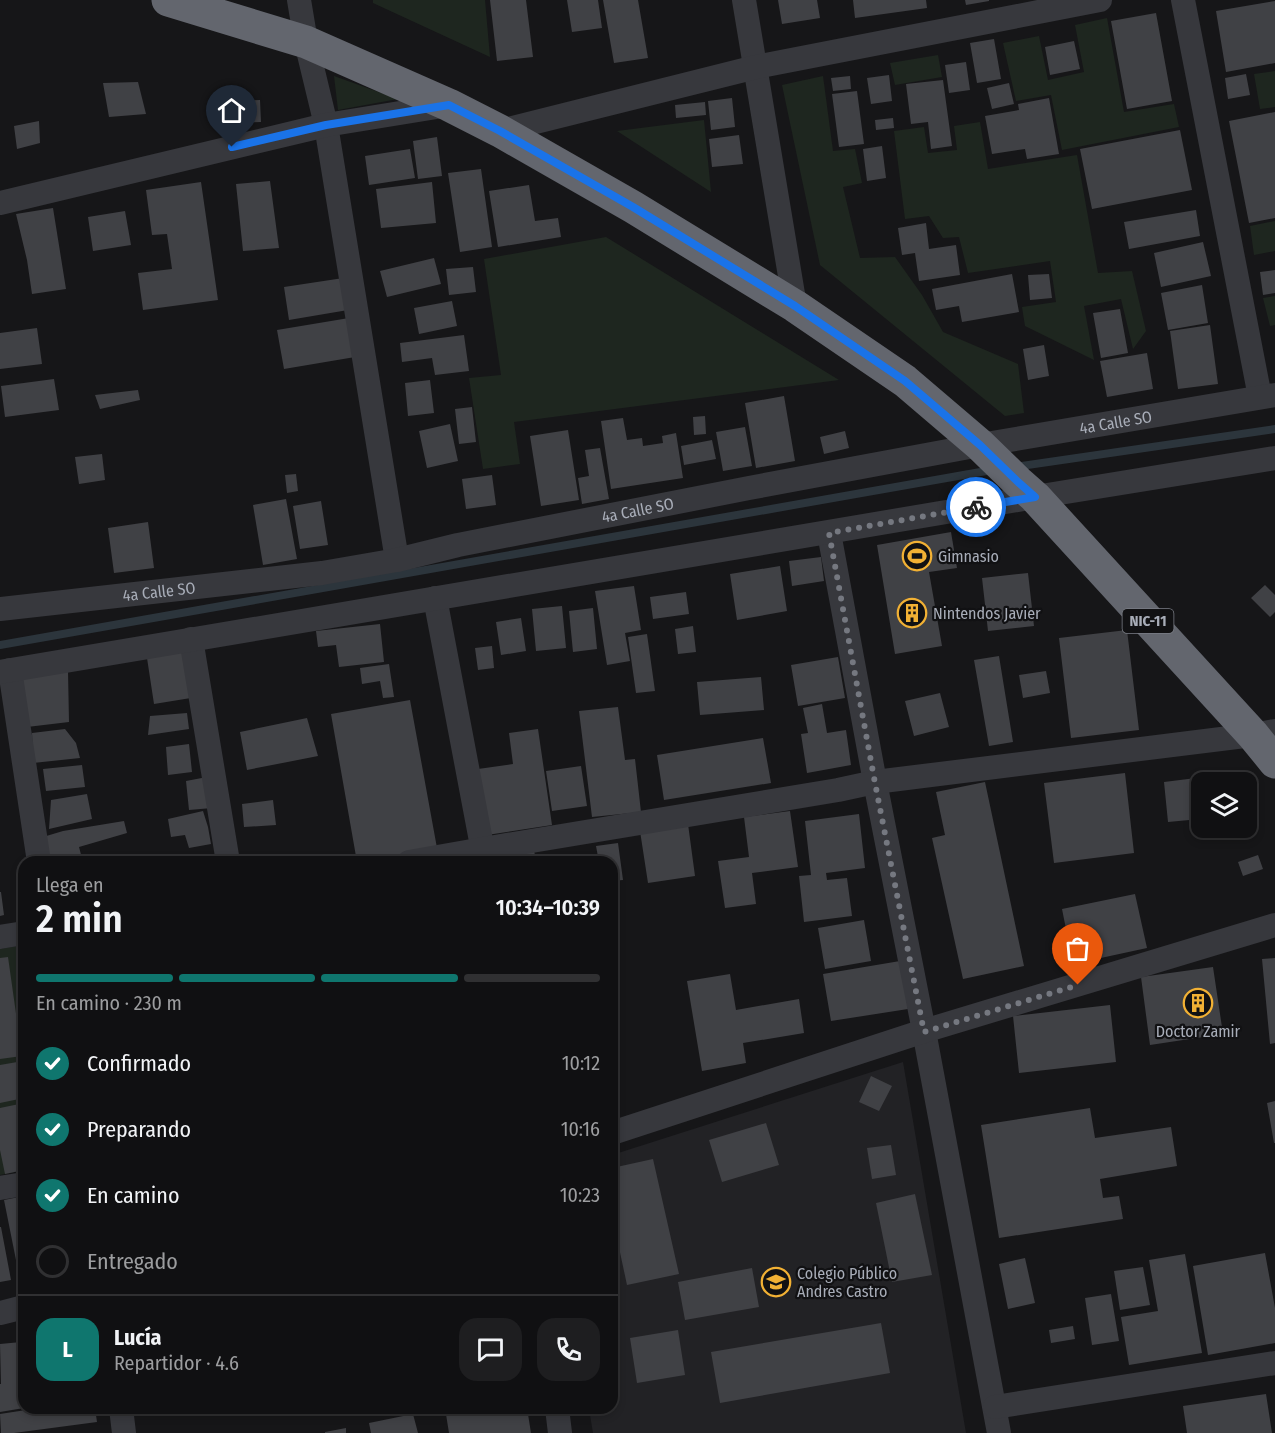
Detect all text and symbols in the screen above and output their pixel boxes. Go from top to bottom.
pin [206,85,257,147]
icon: home [215,94,248,127]
street label: 4a Calle SO [1078,407,1153,437]
courier [946,477,1006,537]
icon: bike [960,491,993,524]
street label: 4a Calle SO [600,493,675,526]
sports icon: Gimnasio [901,540,933,572]
place label: Gimnasio [938,547,999,566]
street label: 4a Calle SO [122,578,196,605]
building icon: Nintendos Javier [896,597,928,629]
place label: Nintendos Javier [933,604,1041,623]
road number: NIC-11 [1122,609,1174,633]
map controls [1191,772,1257,838]
button: layers [1191,772,1257,838]
text: Llega en [36,873,104,897]
text: 10:34–10:39 [496,894,600,921]
text: 2 min [36,896,123,942]
pin [1052,923,1103,985]
icon: bag [1061,932,1094,965]
building icon: Doctor Zamir [1182,987,1214,1019]
text: En camino · 230 m [36,991,182,1015]
place label: Doctor Zamir [1156,1022,1241,1041]
icon: check [36,1047,69,1080]
text: Confirmado [87,1050,191,1077]
text: 10:12 [562,1051,600,1075]
icon: check [36,1113,69,1146]
text: Preparando [87,1116,191,1143]
text: 10:16 [561,1117,600,1141]
icon: check [36,1179,69,1212]
text: En camino [87,1182,179,1209]
text: 10:23 [560,1183,600,1207]
text: Entregado [87,1248,178,1275]
place label: Colegio Público Andres Castro [797,1264,897,1301]
school or university icon: Colegio Público Andres Castro [760,1266,792,1298]
button: chat [459,1318,522,1381]
button: phone [537,1318,600,1381]
text: Lucía [114,1324,162,1351]
text: L [62,1336,73,1363]
text: Repartidor · 4.6 [114,1351,239,1375]

